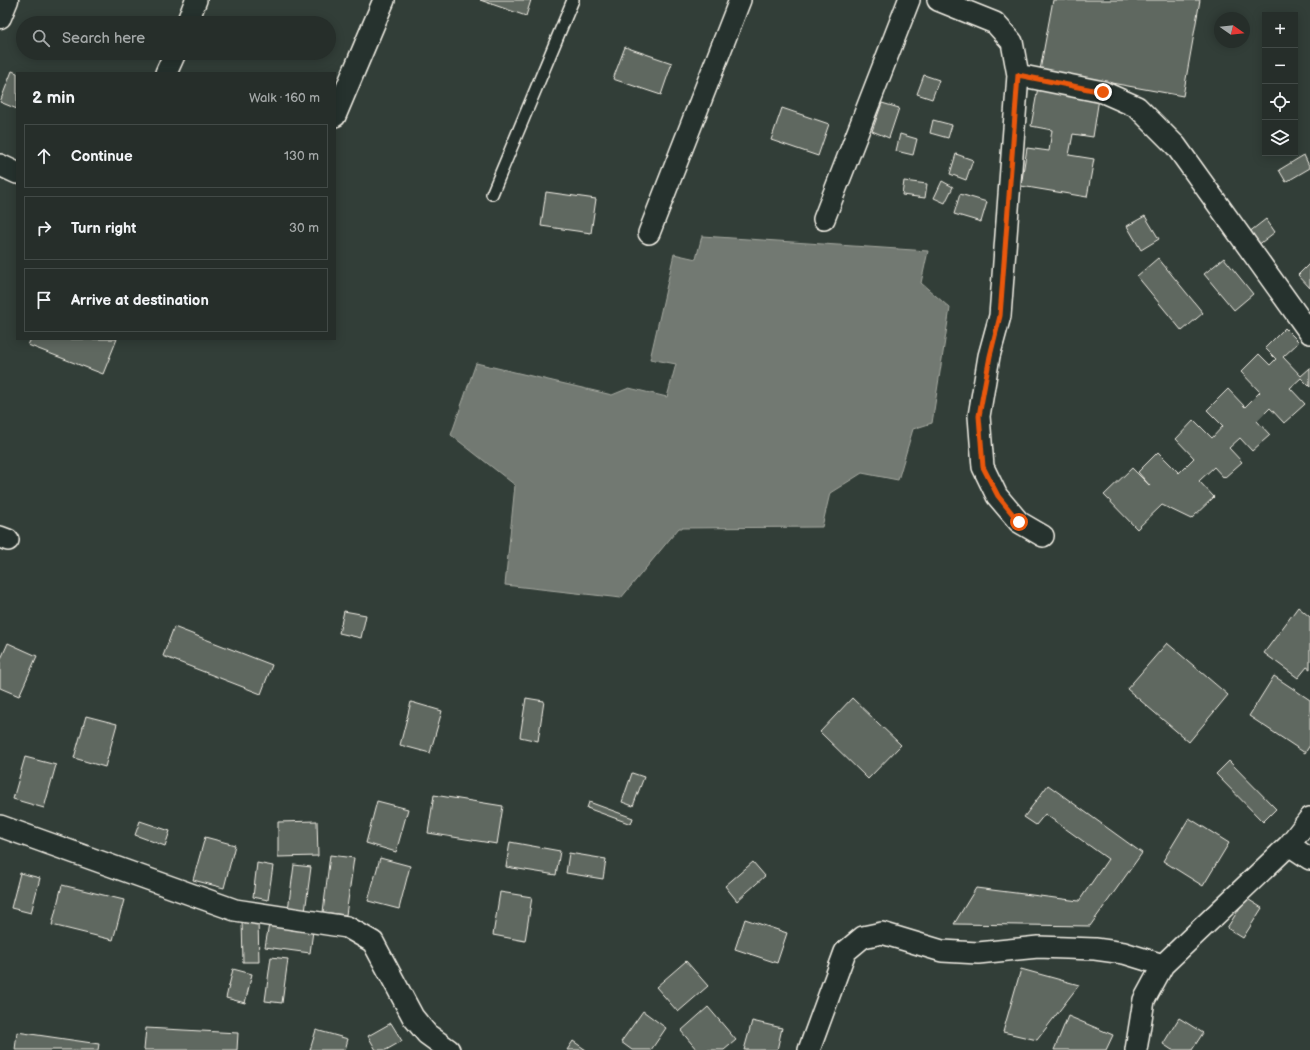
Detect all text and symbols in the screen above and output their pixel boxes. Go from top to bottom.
north arrow [1214,12,1250,48]
map controls [1262,12,1298,156]
button: + [1262,12,1298,48]
search box [16,16,336,60]
icon: search [30,27,52,49]
text: Search here [62,29,145,48]
button: − [1262,48,1298,84]
route end [1094,83,1112,101]
button: locate [1262,84,1298,120]
text: 2 min [32,88,75,108]
text: Walk · 160 m [249,90,320,106]
button: layers [1262,120,1298,156]
icon: ahead [33,145,55,167]
text: Continue [71,147,133,166]
text: 130 m [284,148,319,164]
icon: right [33,217,55,239]
text: Turn right [71,219,136,238]
text: 30 m [289,220,319,236]
icon: arrive [33,289,55,311]
text: Arrive at destination [71,291,209,310]
route start [1010,513,1028,531]

